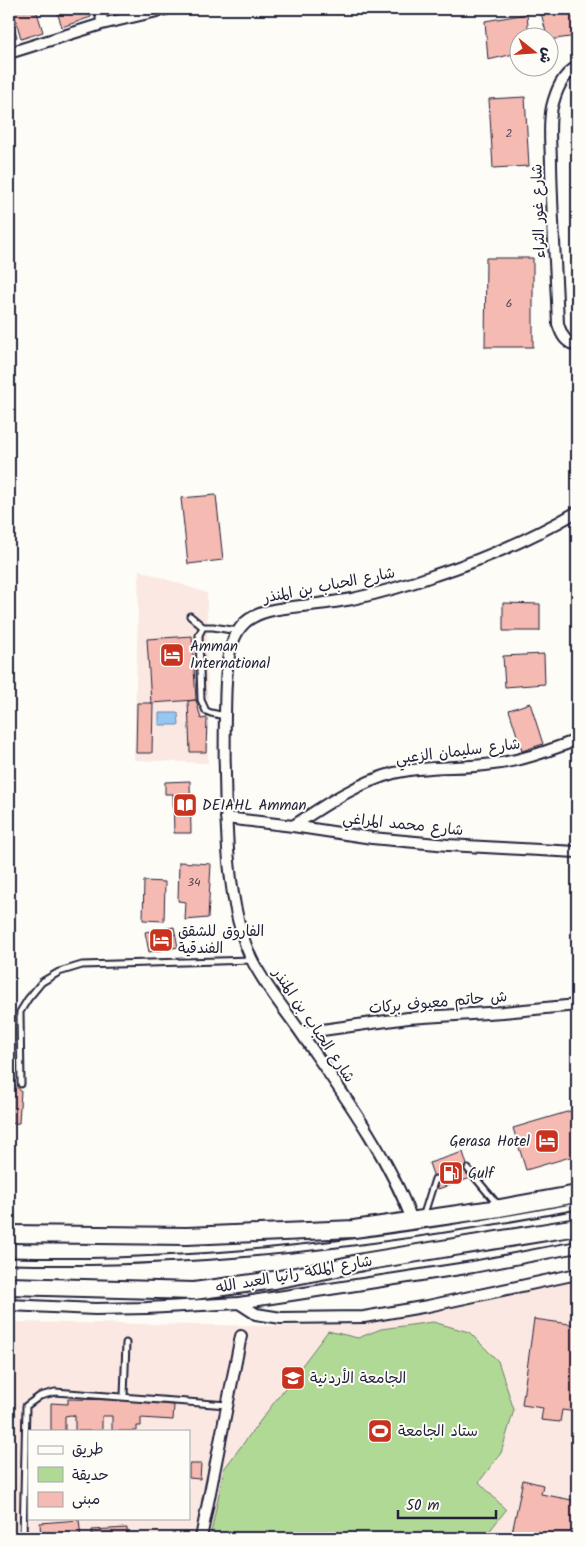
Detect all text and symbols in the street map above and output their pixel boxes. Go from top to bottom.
north arrow [508,28,558,78]
text: ش [533,45,558,66]
house number: 2 [506,124,513,143]
street label: شارع غور الثراء [525,163,553,259]
house number: 6 [506,294,512,313]
street label: شارع الحباب بن المنذر [260,561,397,611]
place label: Amman International [190,635,270,676]
hotel icon: Amman International [159,642,185,668]
street label: شارع سليمان الزعبي [394,732,522,772]
library icon: DEIAHL Amman [172,792,198,818]
place label: DEIAHL Amman [202,794,307,818]
street label: شارع محمد المراغي [341,807,464,843]
house number: 34 [187,873,201,892]
place label: الفاروق للشقق الفندقية [178,920,264,961]
hotel icon: الفاروق للشقق الفندقية [148,927,174,953]
street label: شارع الحباب بن المنذر [265,962,361,1088]
street label: ش حاتم معيوف بركات [368,985,508,1021]
hotel icon: Gerasa Hotel [534,1128,560,1154]
place label: Gerasa Hotel [450,1130,530,1154]
fuel station icon: Gulf [438,1160,464,1186]
place label: Gulf [468,1162,495,1186]
street label: شارع الملكة رانيا العبد الله [214,1249,374,1301]
school or university icon: الجامعة الأردنية [280,1365,306,1391]
place label: الجامعة الأردنية [310,1367,406,1391]
sports icon: ستاد الجامعة [367,1418,393,1444]
place label: ستاد الجامعة [398,1420,478,1444]
legend [28,1430,190,1520]
text: طريق [72,1438,104,1462]
text: حديقة [72,1464,109,1488]
scale bar [398,1487,496,1519]
text: مبنى [72,1488,100,1512]
text: 50 m [406,1494,440,1518]

